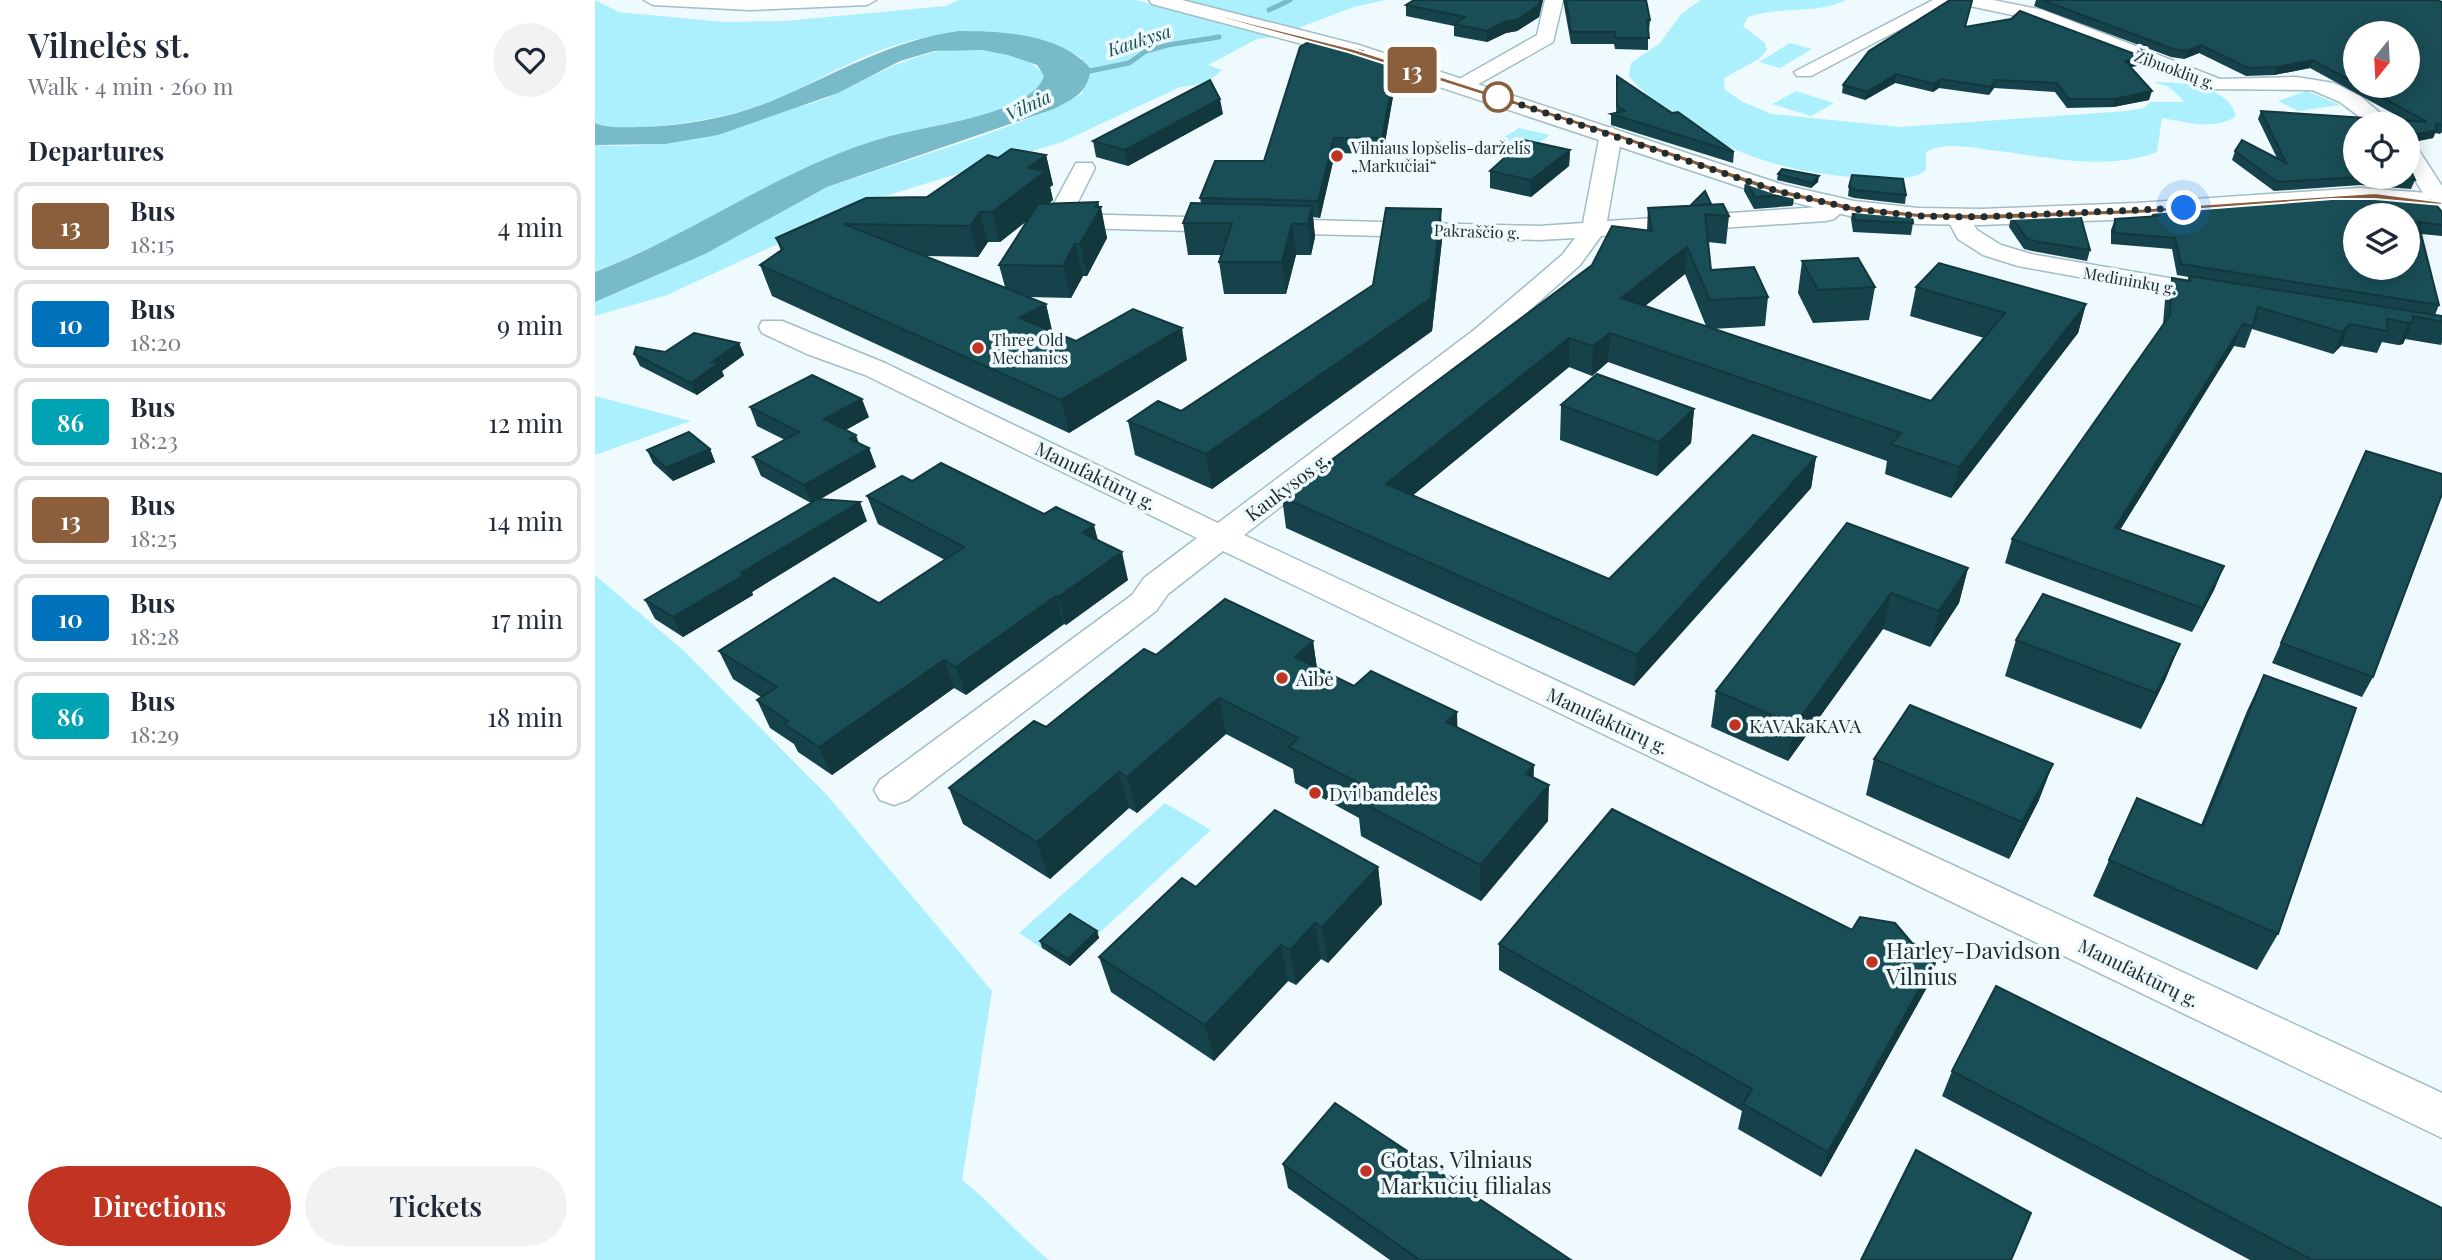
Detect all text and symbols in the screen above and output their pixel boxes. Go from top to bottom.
water label: Kaukysa [1103,18,1174,62]
north arrow [2343,21,2420,98]
map controls [2343,21,2420,280]
text: Vilnelės st. [28,22,190,66]
button: heart [493,23,567,97]
street label: Žibuoklių g. [2132,45,2218,93]
line badge: 13 [1381,47,1443,93]
text: 13 [1402,54,1422,86]
text: Walk · 4 min · 260 m [28,70,233,101]
unlabelled marker [1483,82,1513,112]
water label: Vilnia [1001,84,1055,126]
button: locate [2343,112,2420,189]
text: Departures [28,133,164,168]
place label: Vilniaus lopšelis-darželis „Markučiai“ [1350,137,1531,176]
marker: Vilniaus lopšelis-darželis „Markučiai“ [1329,148,1345,164]
your location [2166,190,2201,225]
text: Bus [130,193,175,228]
button: layers [2343,203,2420,280]
text: 4 min [497,209,563,244]
text: 13 [60,210,81,242]
street label: Pakraščio g. [1434,219,1520,243]
text: 18:15 [130,228,174,259]
street label: Medininkų g. [2082,261,2178,299]
text: Bus [130,291,175,326]
text: 9 min [497,307,563,342]
text: 10 [58,308,83,340]
text: 18:20 [130,326,181,357]
place label: Three Old Mechanics [992,329,1068,368]
marker: Three Old Mechanics [970,340,986,356]
text: Bus [130,389,175,424]
text: 12 min [488,405,563,440]
text: 86 [57,406,84,438]
text: 18:23 [130,424,178,455]
street label: Manufaktūrų g. [1031,435,1161,515]
street label: Kaukysos g. [1239,446,1335,526]
text: Bus [130,487,175,522]
text: 14 min [488,503,563,538]
text: 13 [60,504,81,536]
text: 18:25 [130,522,177,553]
text: Bus [130,585,175,620]
text: 17 min [490,601,563,636]
text: 10 [58,602,83,634]
text: 18:28 [130,620,180,651]
place label: Aibė [1295,665,1334,691]
marker: Aibė [1274,670,1290,686]
street label: Manufaktūrų g. [1543,680,1673,760]
text: Bus [130,683,175,718]
text: 18 min [487,699,563,734]
text: 86 [57,700,84,732]
place label: KAVAkaKAVA [1749,712,1862,738]
marker: KAVAkaKAVA [1727,717,1743,733]
text: 18:29 [130,718,179,749]
place label: Dvi bandelės [1329,780,1438,806]
marker: Dvi bandelės [1307,785,1323,801]
street label: Manufaktūrų g. [2074,932,2204,1012]
place label: Harley-Davidson Vilnius [1885,934,2061,991]
marker: Harley-Davidson Vilnius [1864,954,1880,970]
place label: Gotas, Vilniaus Markučių filialas [1380,1143,1552,1200]
marker: Gotas, Vilniaus Markučių filialas [1358,1163,1374,1179]
button: Directions [28,1166,291,1246]
button: Tickets [305,1166,567,1246]

